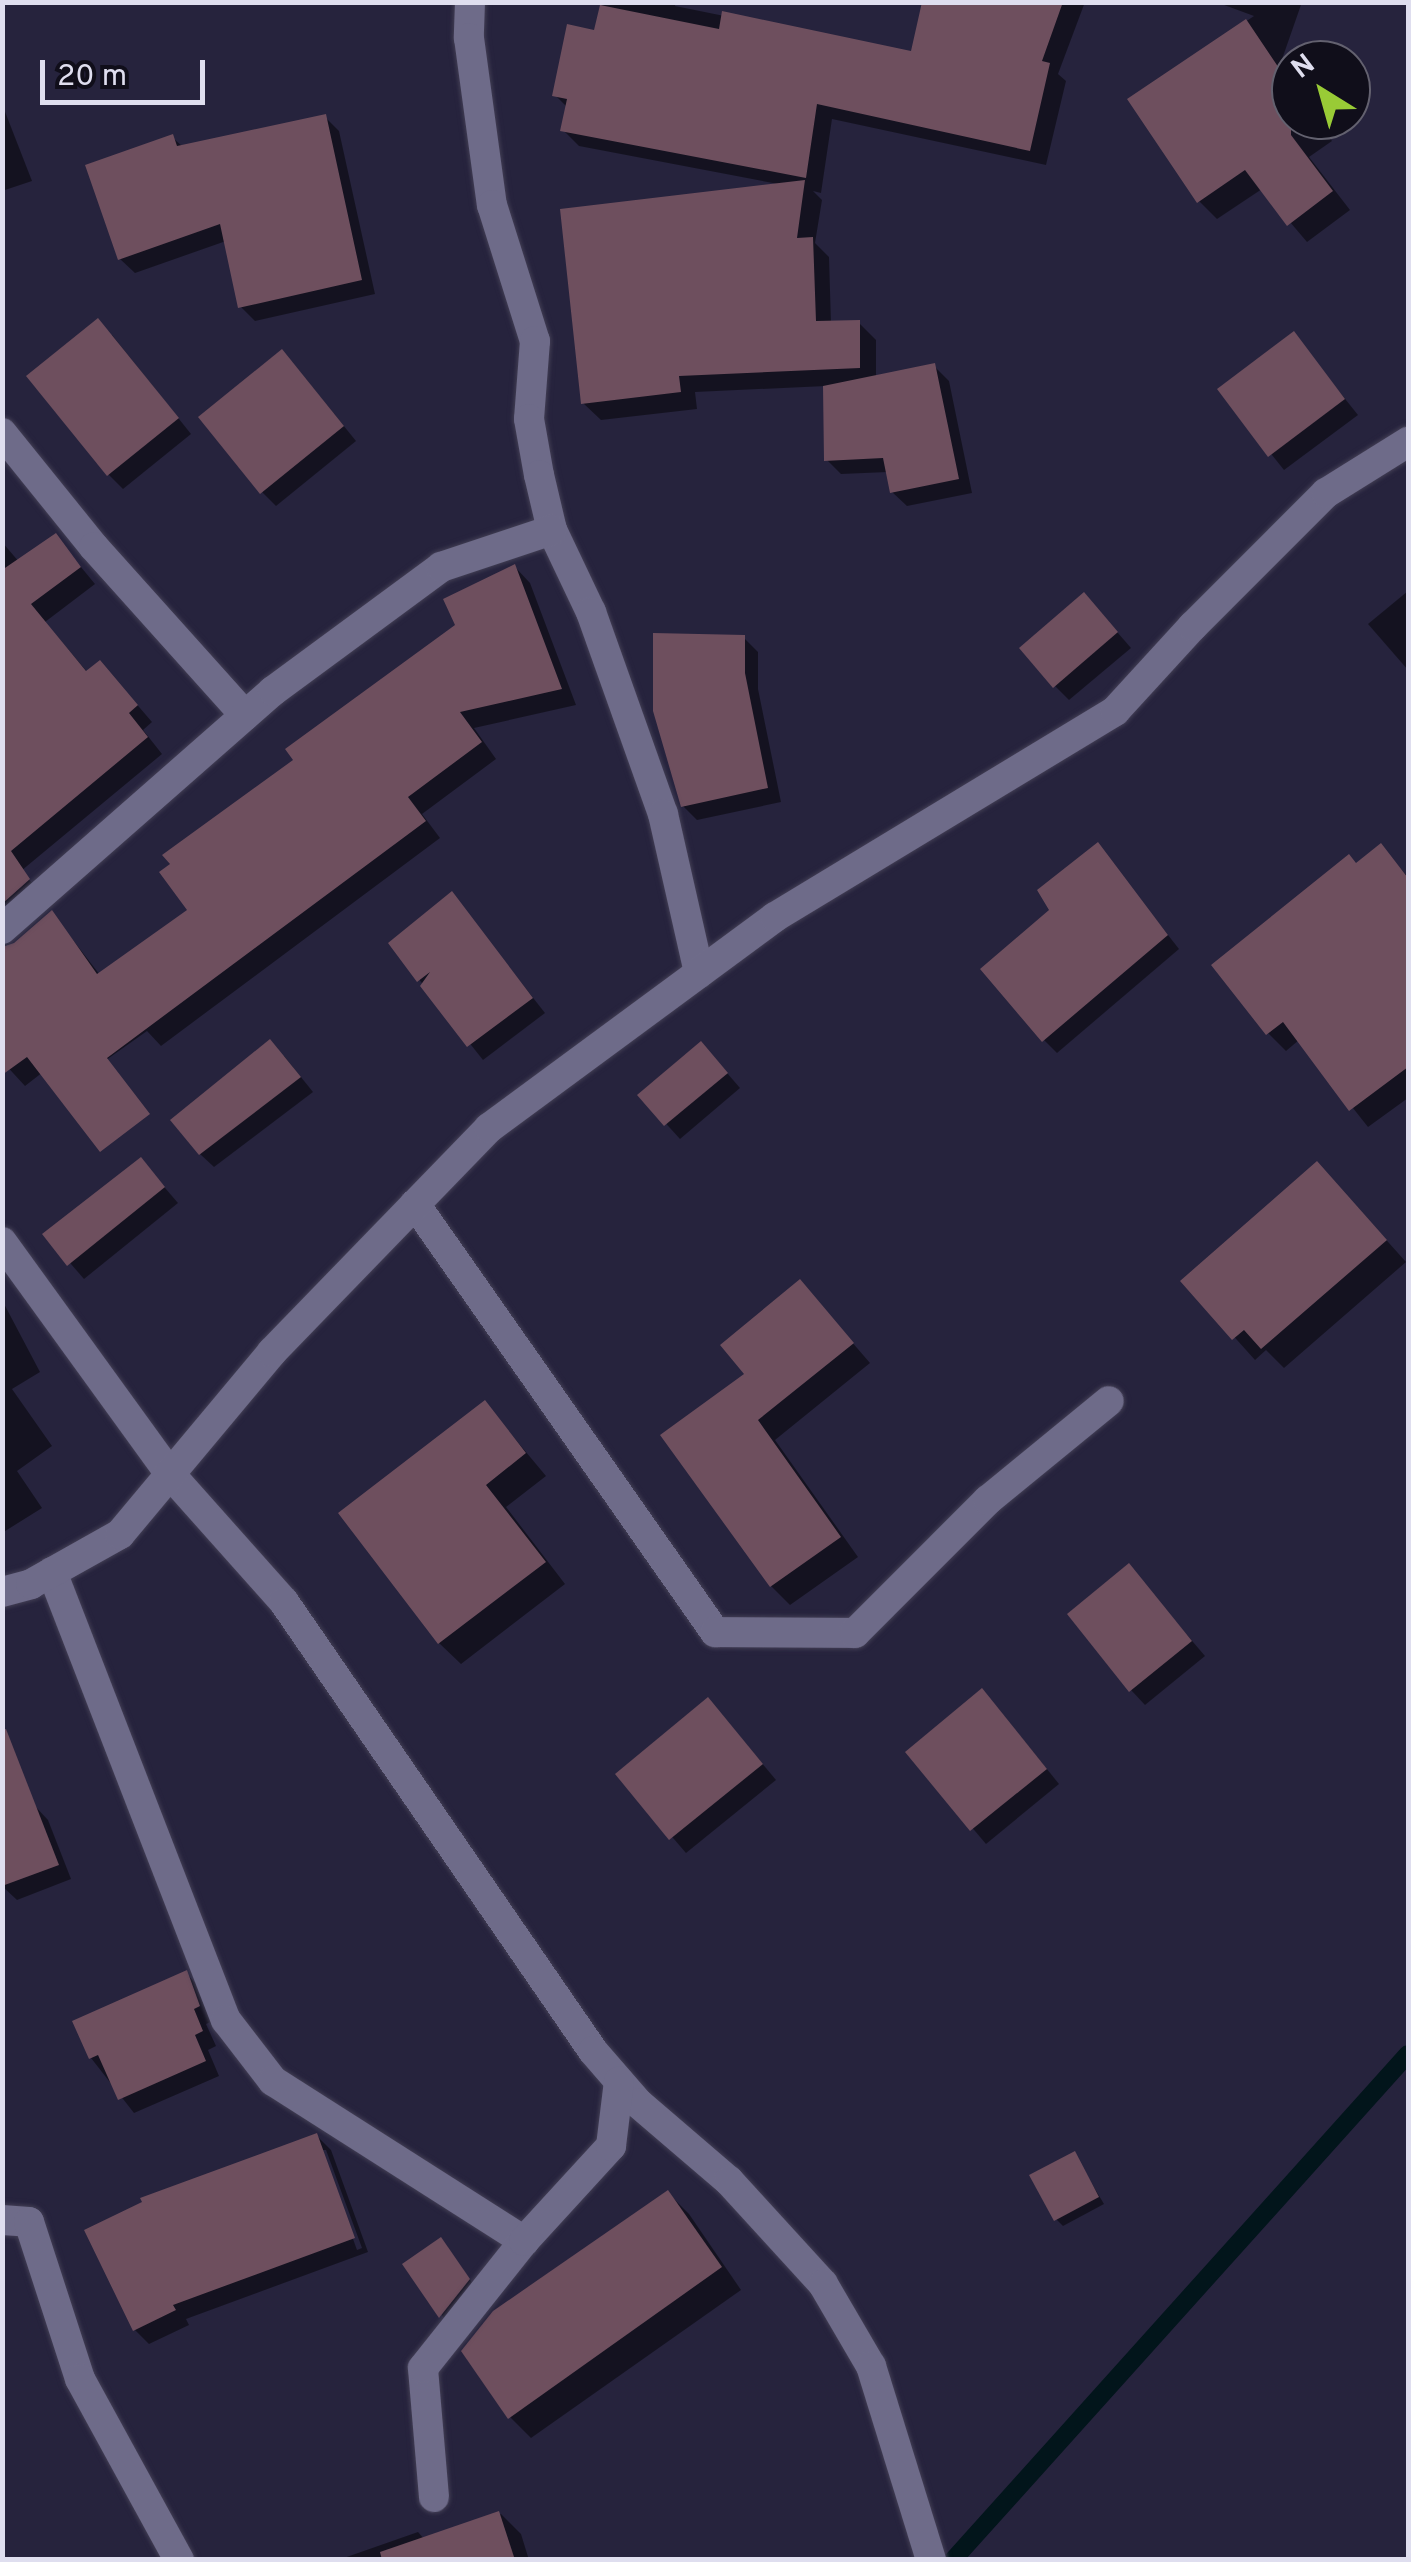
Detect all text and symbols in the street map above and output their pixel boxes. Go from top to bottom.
scale bar [45,40,210,102]
north arrow [1271,40,1371,140]
text: N [1285,47,1323,88]
text: 20 m [57,59,127,96]

